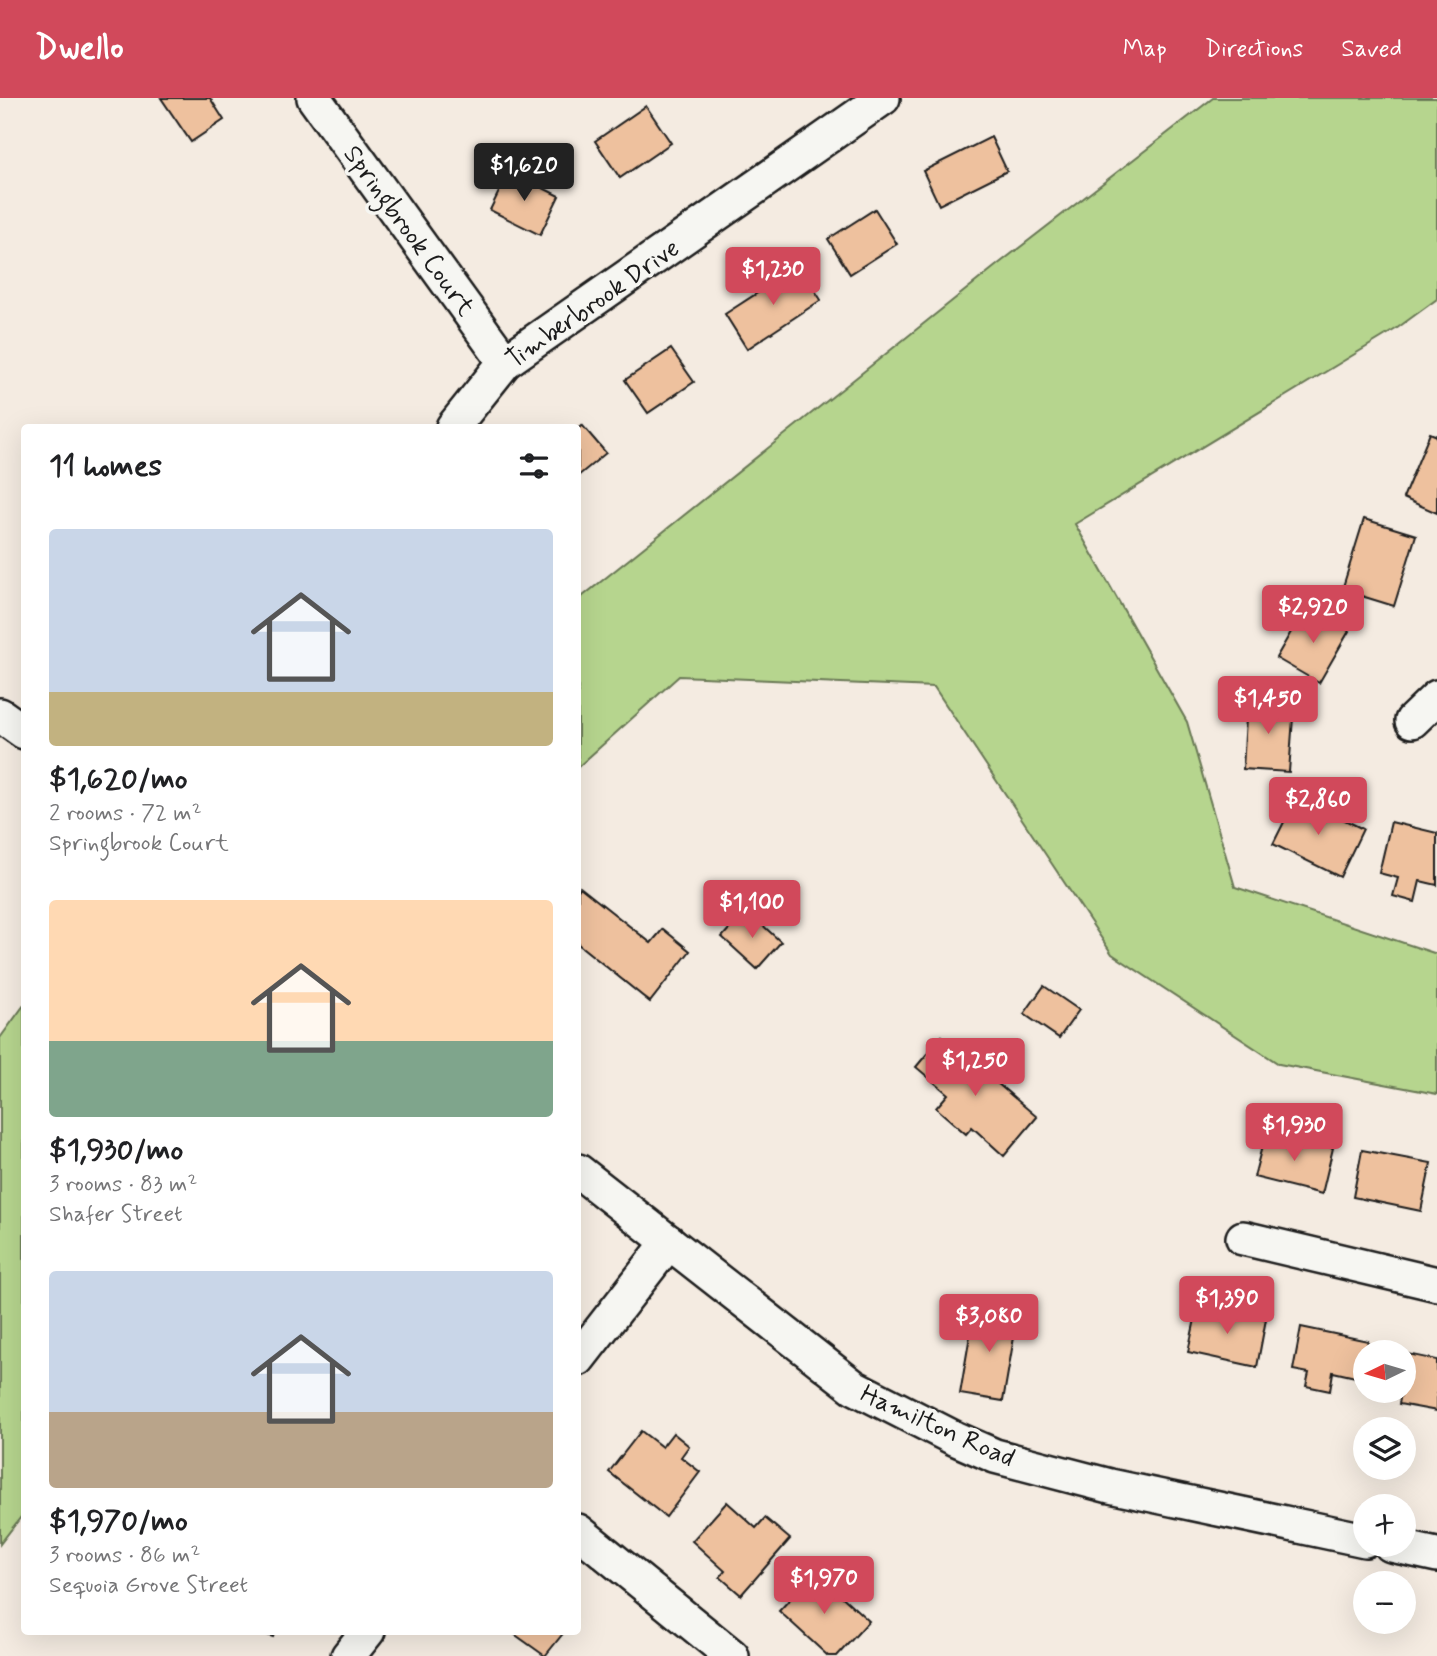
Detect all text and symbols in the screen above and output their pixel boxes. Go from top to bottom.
text: Dwello [35,27,124,71]
text: Map [1123,34,1167,65]
text: Directions [1205,34,1303,65]
text: Saved [1341,34,1402,65]
street label: Springbrook Court [332,139,482,325]
pin: $1,620 [467,144,581,203]
text: $1,620 [490,151,558,181]
street label: Timberbrook Drive [499,232,687,377]
pin: $1,230 [716,248,830,307]
text: $1,230 [741,255,805,285]
text: 11 homes [49,447,162,486]
icon: filters [515,447,553,485]
icon: home [238,574,364,700]
pin: $2,920 [1256,586,1370,645]
text: $2,920 [1278,593,1348,623]
pin: $1,450 [1211,676,1325,736]
text: $1,450 [1234,684,1302,714]
text: $1,620/mo [49,760,188,799]
pin: $2,860 [1261,778,1375,837]
text: $2,860 [1285,785,1351,815]
text: 2 rooms · 72 m² [49,799,202,829]
text: Springbrook Court [49,829,229,859]
pin: $1,100 [695,880,809,940]
text: $1,100 [719,888,785,918]
icon: home [238,945,364,1071]
pin: $1,250 [918,1038,1032,1098]
text: $1,250 [942,1046,1008,1076]
pin: $1,930 [1237,1104,1351,1163]
text: $1,930 [1262,1111,1326,1141]
text: $1,930/mo [49,1131,183,1170]
text: 3 rooms · 83 m² [49,1170,197,1200]
text: Shafer Street [49,1200,183,1230]
pin: $1,390 [1170,1276,1284,1336]
text: $1,390 [1195,1284,1259,1314]
pin: $3,080 [932,1294,1046,1354]
text: $3,080 [955,1302,1023,1332]
icon: home [238,1316,364,1442]
north arrow [1353,1340,1416,1404]
map controls [1353,1340,1416,1634]
street label: Hamilton Road [855,1378,1020,1476]
button: layers [1353,1417,1416,1480]
button: + [1353,1494,1416,1557]
text: $1,970/mo [49,1502,188,1541]
text: 3 rooms · 86 m² [49,1541,200,1571]
pin: $1,970 [767,1556,881,1616]
text: $1,970 [790,1564,858,1594]
text: Sequoia Grove Street [49,1571,248,1601]
button: − [1353,1571,1416,1634]

